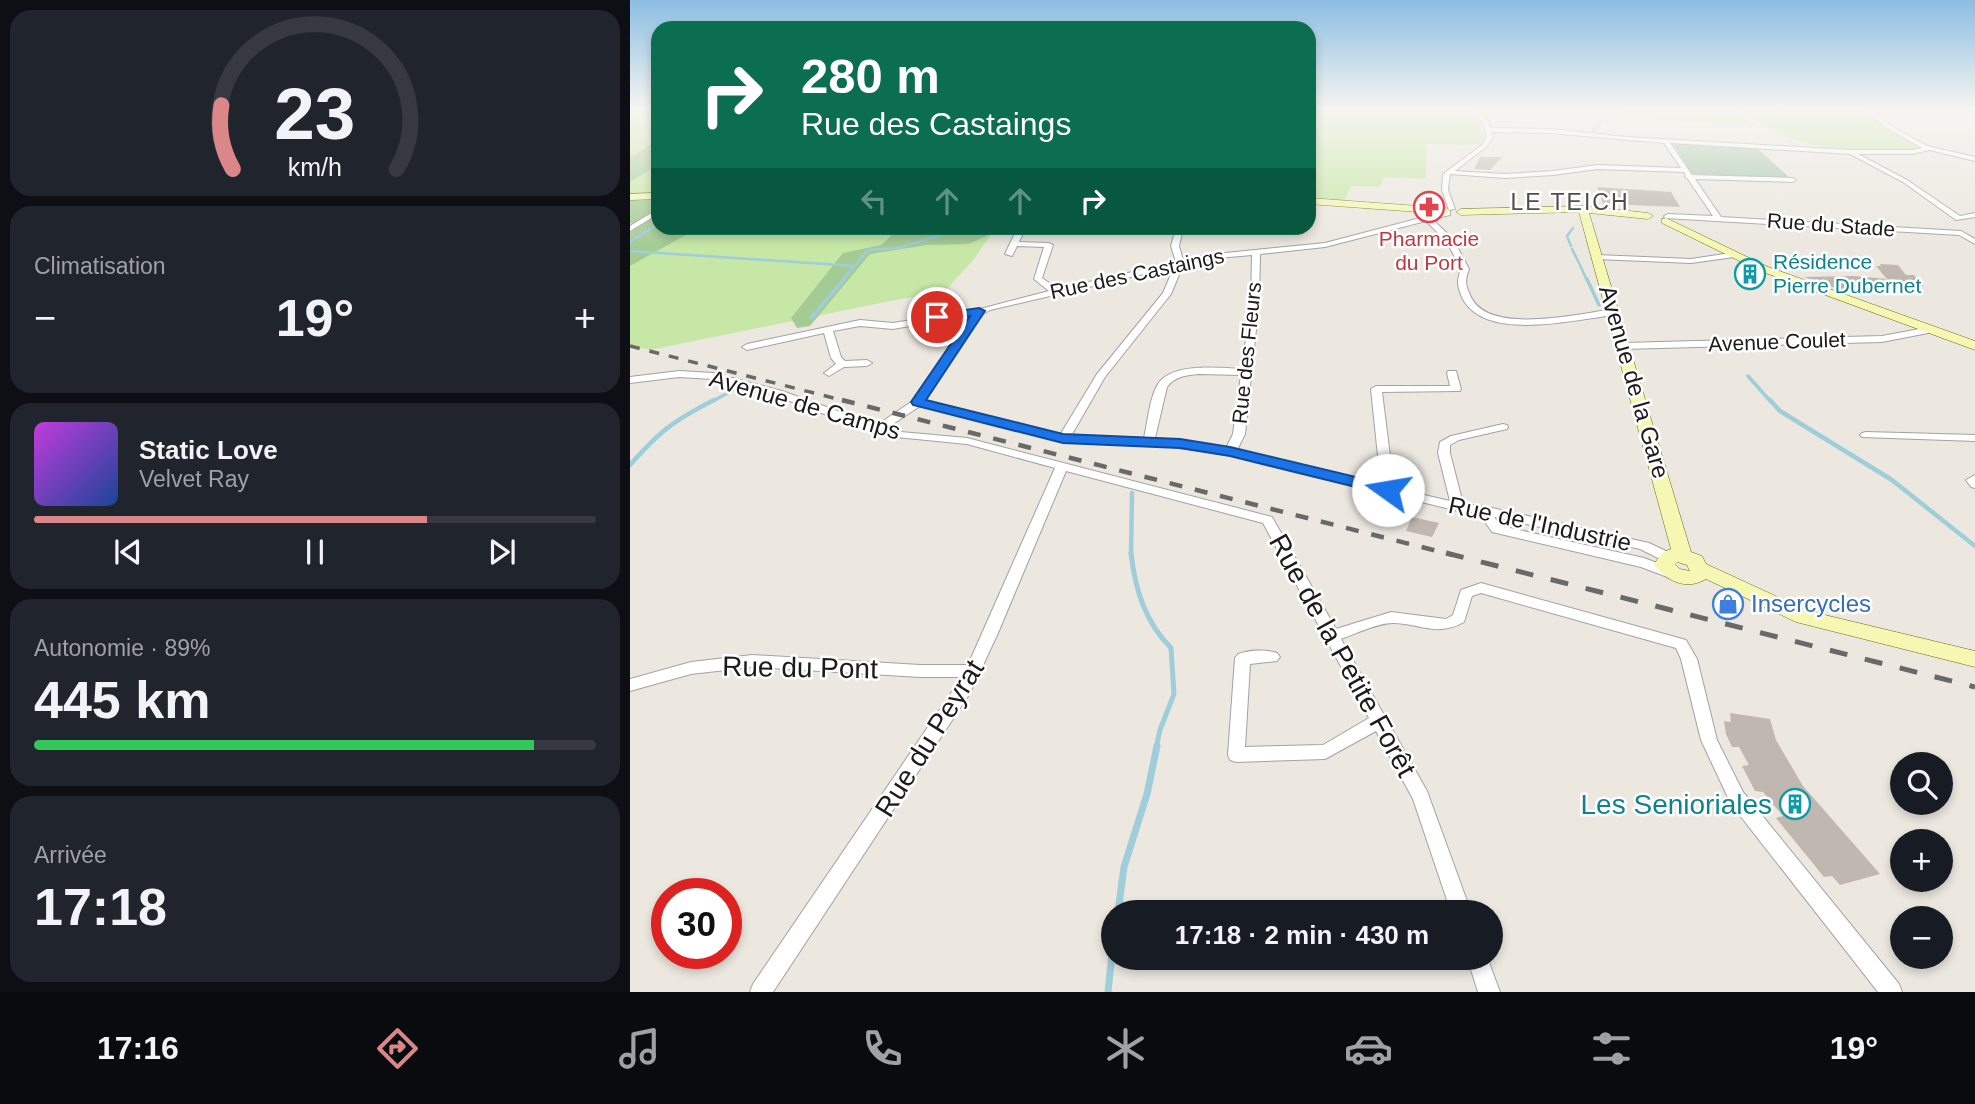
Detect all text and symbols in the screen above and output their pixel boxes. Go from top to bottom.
icon: right [686,49,777,140]
text: 280 m [801,49,940,103]
text: 23 [275,74,355,155]
text: Rue des Castaings [801,106,1071,142]
text: km/h [288,153,342,181]
icon: left [855,182,893,220]
icon: ahead [928,182,966,220]
icon: ahead [1001,182,1039,220]
icon: right [1074,182,1112,220]
district label: LE TEICH [1510,189,1630,215]
pharmacy icon: Pharmacie du Port [1412,190,1446,224]
street label: Rue du Stade [1766,209,1896,240]
place label: Pharmacie du Port [1379,227,1479,274]
street label: Rue des Castaings [1048,244,1226,303]
place label: Résidence Pierre Dubernet [1773,250,1921,297]
text: Climatisation [34,253,166,279]
building icon: Résidence Pierre Dubernet [1733,257,1767,291]
street label: Rue des Fleurs [1228,281,1265,425]
street label: Avenue de la Gare [1594,282,1675,482]
pin [907,287,967,347]
text: 19° [276,289,354,347]
text: − [34,297,56,339]
text: + [574,297,596,339]
icon: arrive [918,298,956,336]
street label: Avenue Coulet [1708,328,1846,355]
street label: Avenue de Camps [707,364,904,445]
text: Static Love [139,435,278,465]
position arrow [1351,453,1425,527]
text: Velvet Ray [139,466,249,492]
street label: Rue de l'Industrie [1446,491,1634,556]
street label: Rue de la Petite Forêt [1263,529,1422,782]
icon: previous [109,533,147,571]
icon: pause [296,533,334,571]
icon: next [483,533,521,571]
shop icon: Insercycles [1711,587,1745,621]
place label: Insercycles [1751,590,1871,617]
text: Autonomie · 89% [34,635,210,661]
street label: Rue du Pont [722,651,878,684]
street label: Rue du Peyrat [869,654,990,822]
text: 445 km [34,671,210,729]
map controls [1890,752,1953,969]
button: search [1890,752,1953,815]
building icon: Les Senioriales [1778,787,1812,821]
place label: Les Senioriales [1581,789,1772,820]
button: + [1890,829,1953,892]
text: Arrivée [34,842,107,868]
text: 17:18 [34,878,167,936]
speed limit sign: 30 [651,878,742,969]
button: − [1890,906,1953,969]
text: 17:18 · 2 min · 430 m [1175,920,1429,950]
icon: directions [373,1024,422,1073]
icon: music [615,1024,664,1073]
icon: phone [858,1024,907,1073]
icon: climate [1101,1024,1150,1073]
icon: car [1344,1024,1393,1073]
icon: filters [1587,1024,1636,1073]
text: 17:16 [97,1030,179,1066]
text: 19° [1830,1030,1878,1066]

